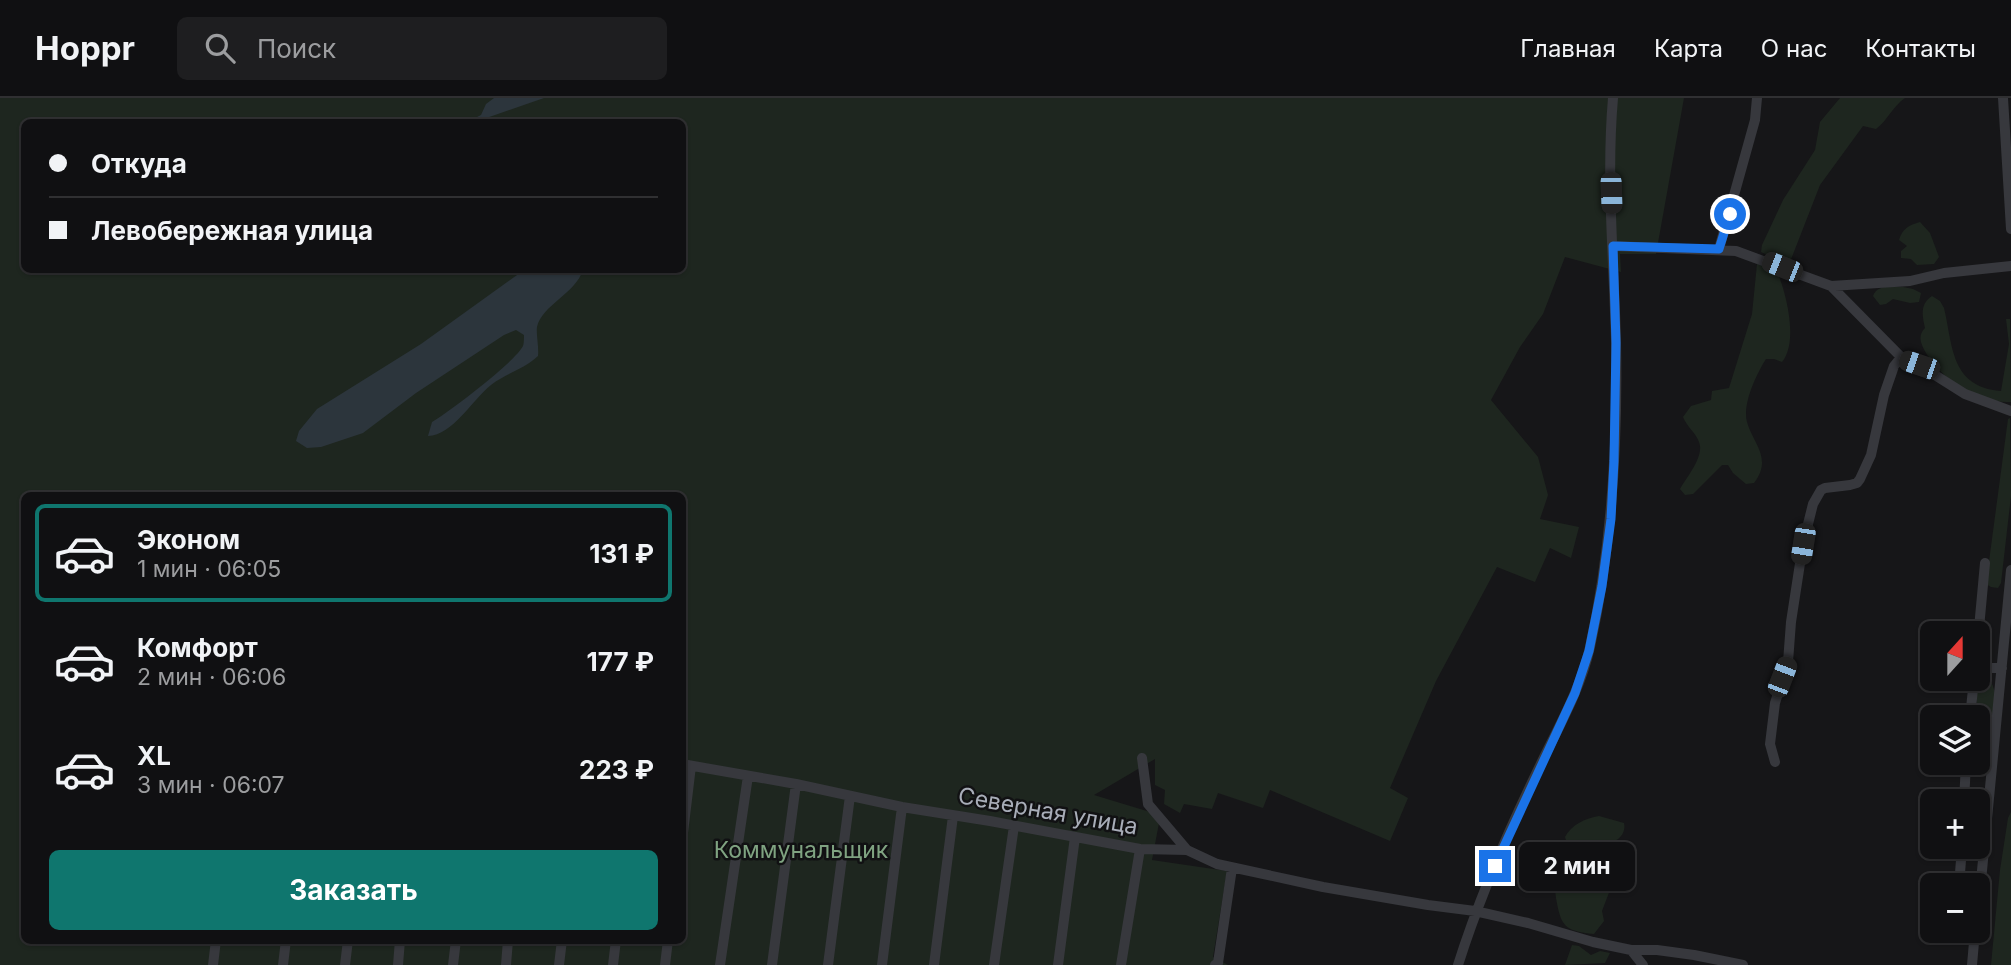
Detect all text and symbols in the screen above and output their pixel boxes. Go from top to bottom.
search box [177,17,667,80]
text: Hoppr [35,28,135,68]
icon: search [201,29,239,67]
text: Поиск [257,33,336,64]
text: Главная [1520,34,1616,63]
text: Карта [1654,34,1723,63]
text: О нас [1761,34,1827,63]
text: Контакты [1865,34,1976,63]
text: Откуда [91,148,187,179]
car [1600,172,1623,214]
route start [1714,198,1746,230]
text: Левобережная улица [91,215,373,246]
car [1759,249,1806,285]
car [1896,348,1943,382]
icon: car [53,522,116,585]
car [1790,522,1817,566]
text: Эконом [137,524,240,555]
text: 131 ₽ [589,538,654,569]
text: 1 мин · 06:05 [137,555,281,583]
north arrow [1920,621,1990,691]
map controls [1920,621,1990,943]
icon: car [53,630,116,693]
text: Комфорт [137,632,258,663]
text: 177 ₽ [587,646,654,677]
car [1765,654,1800,700]
text: 2 мин · 06:06 [137,663,286,691]
button: layers [1920,705,1990,775]
icon: car [53,738,116,801]
text: XL [137,740,171,771]
text: 223 ₽ [579,754,654,785]
text: 3 мин · 06:07 [137,771,285,799]
street label: Северная улица [956,781,1140,841]
button: + [1920,789,1990,859]
park label: Коммунальщик [714,836,889,864]
callout: 2 мин [1520,842,1635,890]
button: Заказать [49,850,658,930]
route end [1479,850,1511,882]
text: 2 мин [1543,852,1611,880]
button: − [1920,873,1990,943]

